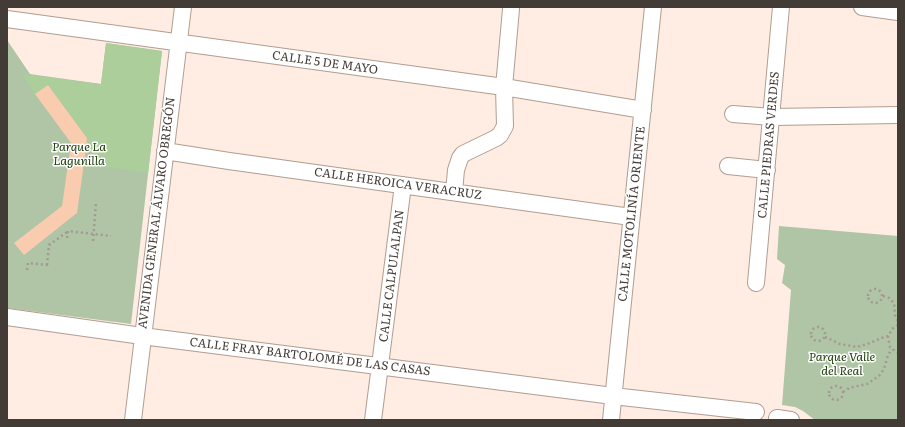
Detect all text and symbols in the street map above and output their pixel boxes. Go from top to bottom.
street label: CALLE 5 DE MAYO [271,48,379,78]
street label: CALLE PIEDRAS VERDES [755,71,783,219]
street label: AVENIDA GENERAL ÁLVARO OBREGÓN [136,96,178,330]
street label: CALLE MOTOLINÍA ORIENTE [616,126,648,302]
park label: Parque La Lagunilla [52,140,106,168]
street label: CALLE HEROICA VERACRUZ [313,165,483,203]
street label: CALLE CALPULALPAN [377,209,407,343]
street label: CALLE FRAY BARTOLOMÉ DE LAS CASAS [189,335,431,379]
park label: Parque Valle del Real [809,350,875,378]

